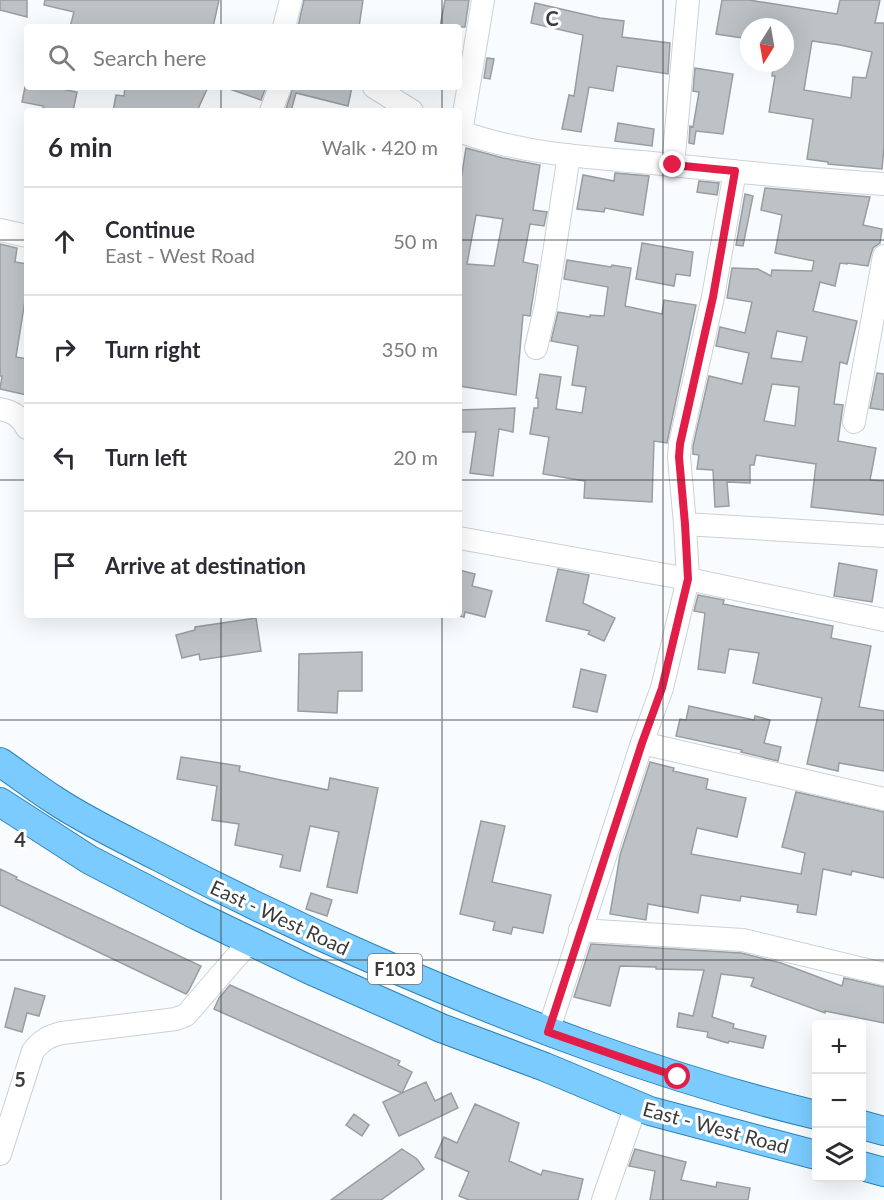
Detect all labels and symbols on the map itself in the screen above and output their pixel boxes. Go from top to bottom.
text: C [545,6,559,30]
north arrow [740,18,794,72]
route end [659,151,685,177]
text: 4 [14,827,26,851]
street label: East - West Road [207,874,353,960]
road number: F103 [368,954,422,984]
route start [664,1063,690,1089]
text: 5 [14,1067,26,1091]
street label: East - West Road [640,1096,792,1158]

